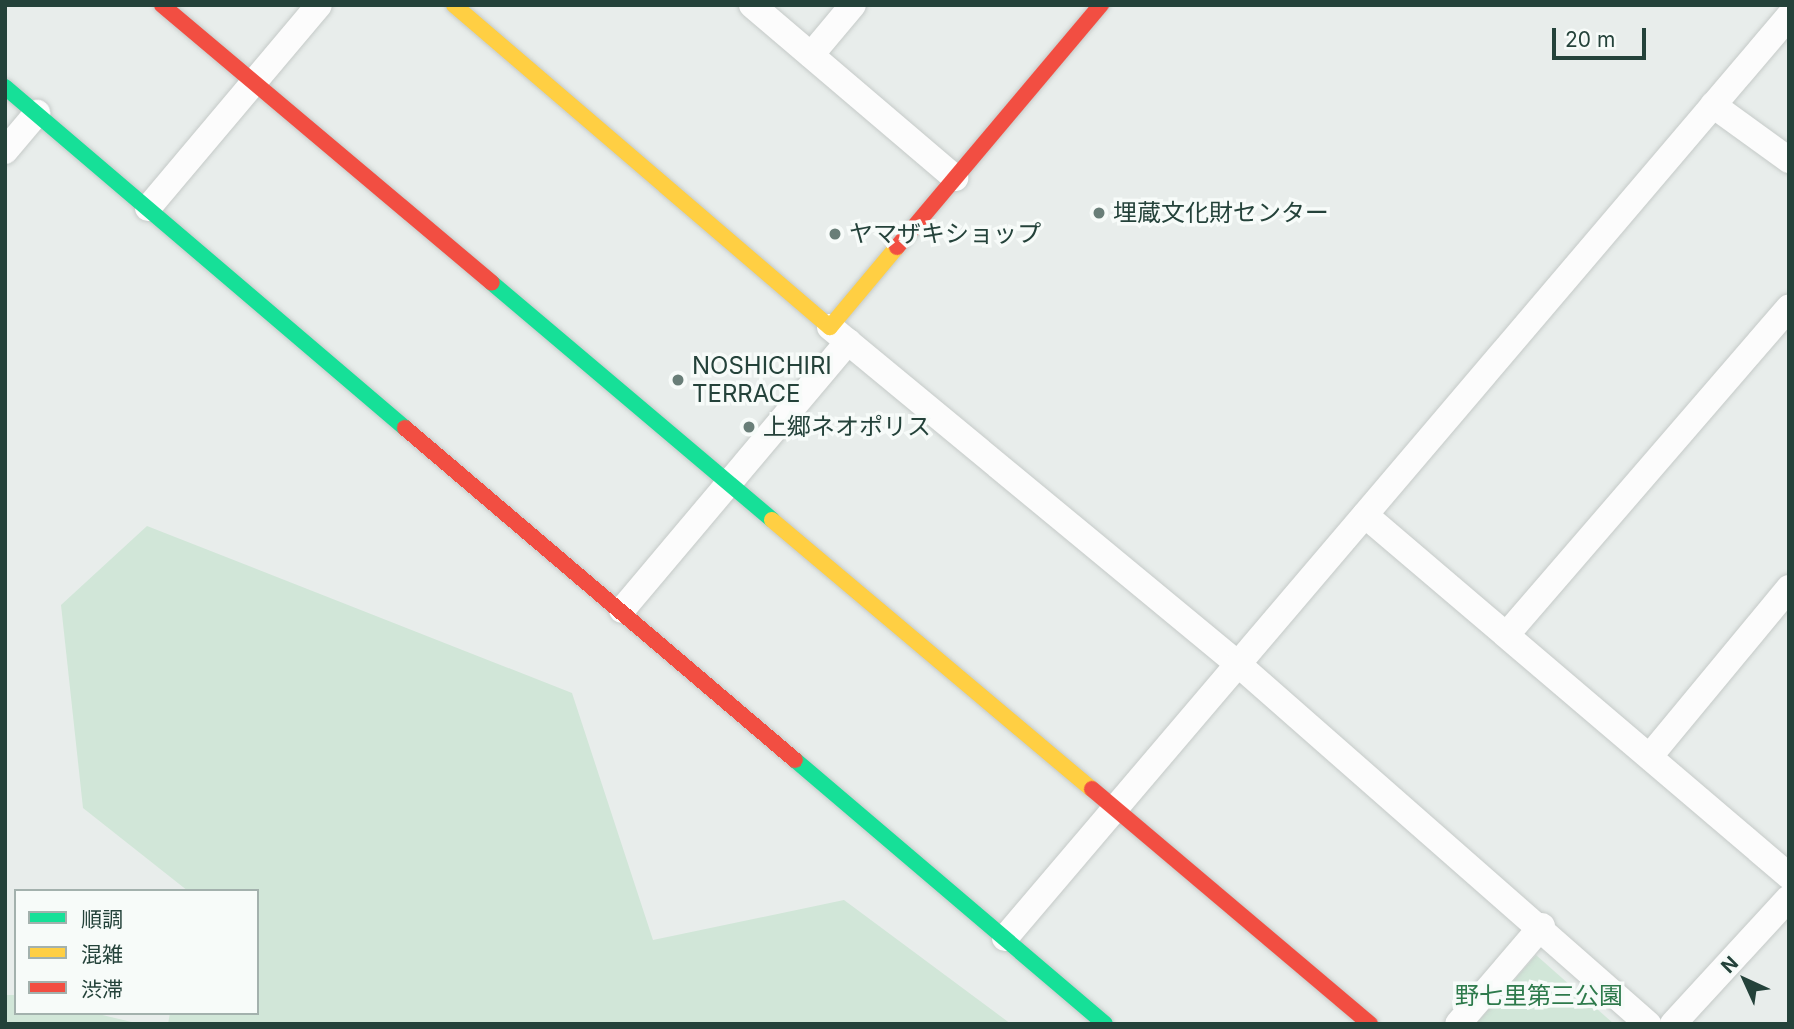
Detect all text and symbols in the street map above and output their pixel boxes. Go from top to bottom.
scale bar [1556,14,1650,58]
text: 20 m [1565,27,1615,52]
place label: 埋蔵文化財センター [1113,199,1329,227]
marker: 埋蔵文化財センター [1091,205,1107,221]
place label: ヤマザキショップ [849,220,1041,248]
marker: ヤマザキショップ [827,226,843,242]
place label: NOSHICHIRI TERRACE [692,352,832,408]
marker: NOSHICHIRI TERRACE [670,372,686,388]
place label: 上郷ネオポリス [763,413,931,441]
marker: 上郷ネオポリス [741,419,757,435]
legend [14,889,259,1015]
text: 順調 [81,907,123,932]
text: 混雑 [81,942,123,967]
north arrow [1710,945,1780,1015]
text: N [1717,952,1743,978]
text: 渋滞 [81,977,123,1002]
park label: 野七里第三公園 [1455,982,1623,1010]

